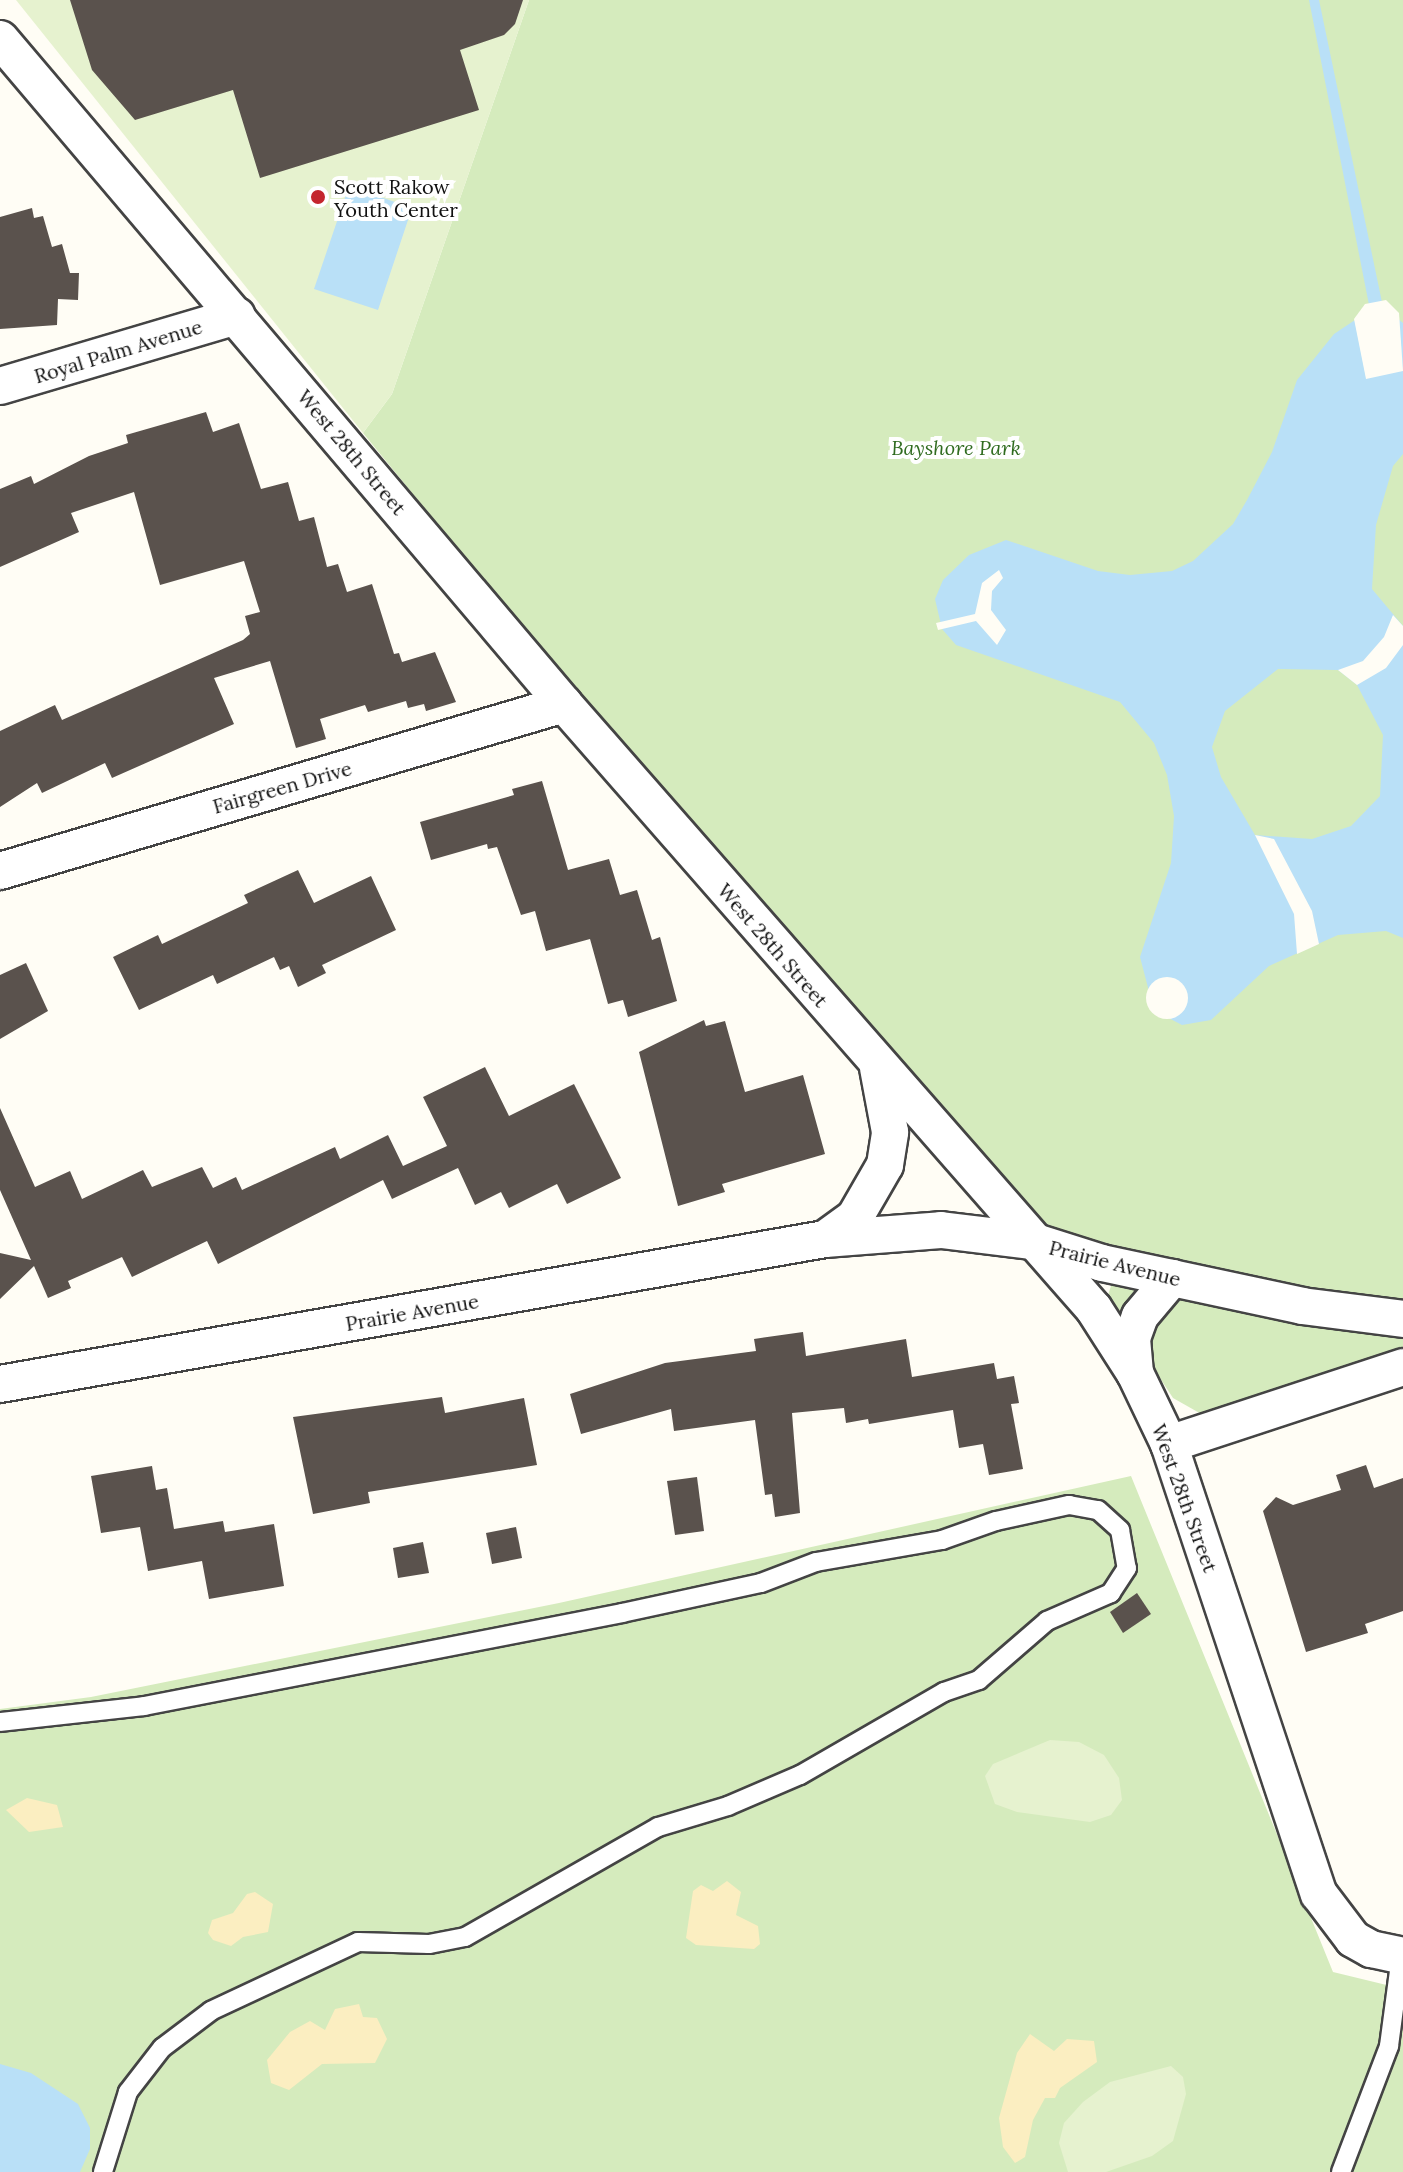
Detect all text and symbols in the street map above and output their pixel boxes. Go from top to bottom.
place label: Scott Rakow Youth Center [334,174,458,221]
marker: Scott Rakow Youth Center [309,188,327,206]
street label: Royal Palm Avenue [31,314,205,388]
street label: West 28th Street [293,385,411,519]
park label: Bayshore Park [891,435,1021,459]
street label: Fairgreen Drive [210,756,354,818]
street label: West 28th Street [713,878,833,1012]
street label: Prairie Avenue [1047,1235,1183,1291]
street label: Prairie Avenue [344,1288,480,1336]
street label: West 28th Street [1147,1421,1223,1575]

